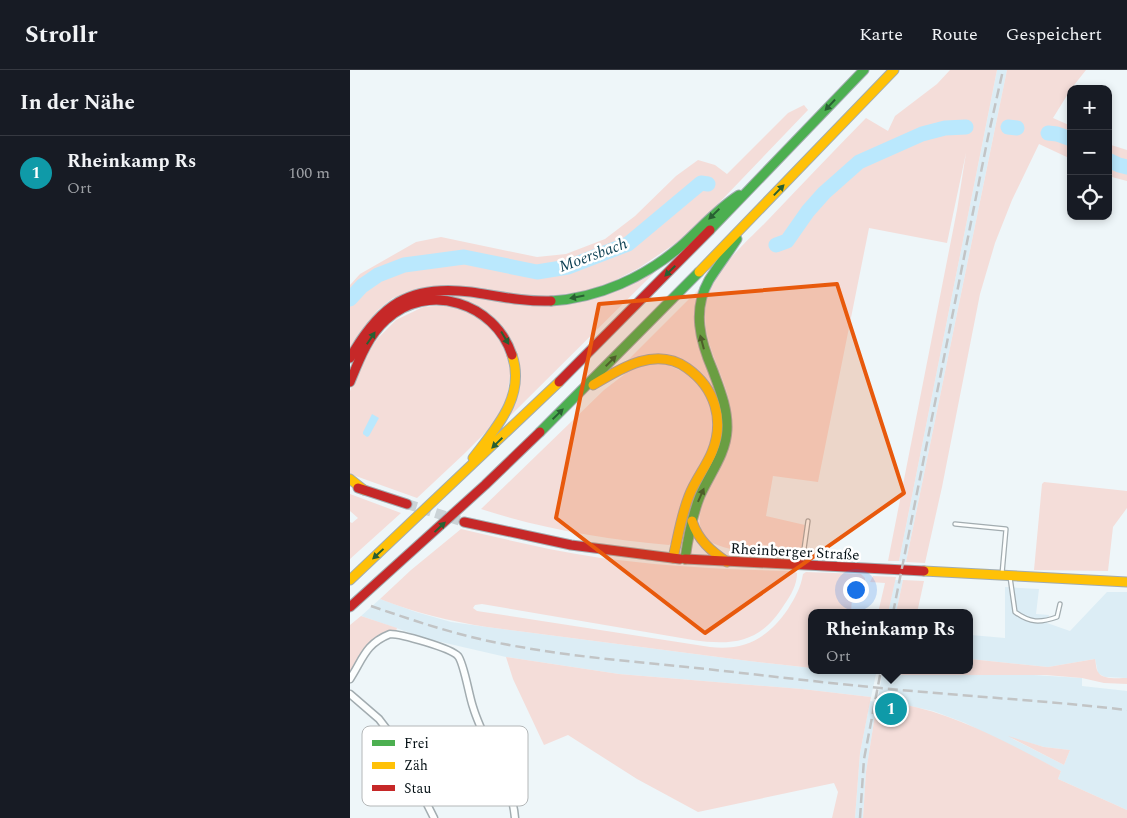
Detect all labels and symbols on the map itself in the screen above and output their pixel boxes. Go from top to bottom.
one-way arrow [824,99,836,111]
one-way arrow [773,184,785,196]
one-way arrow [708,208,720,220]
water label: Moersbach [555,232,631,278]
one-way arrow [665,265,677,277]
one-way arrow [569,294,585,302]
one-way arrow [366,332,376,345]
one-way arrow [500,332,509,345]
one-way arrow [697,334,705,349]
one-way arrow [605,355,617,367]
one-way arrow [551,408,563,420]
one-way arrow [491,437,503,449]
one-way arrow [698,488,706,502]
one-way arrow [434,521,447,532]
street label: Rheinberger Straße [730,537,860,567]
one-way arrow [372,548,384,560]
your location [843,577,869,603]
pin: 1 [875,690,907,728]
legend [362,726,528,806]
text: Frei [404,733,429,754]
text: Zäh [404,755,428,776]
text: Stau [404,778,431,799]

